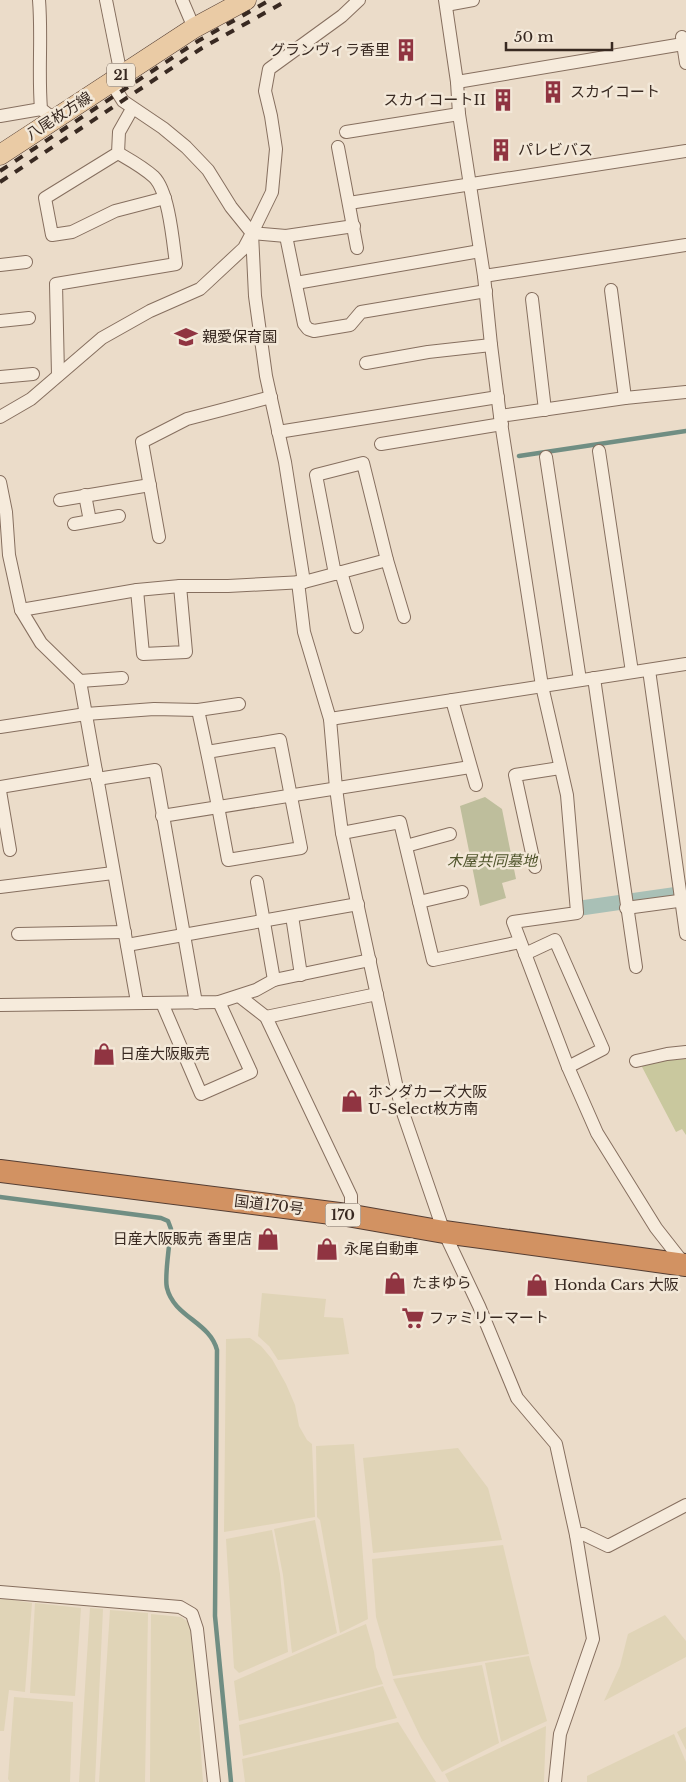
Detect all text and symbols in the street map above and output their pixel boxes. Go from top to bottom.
scale bar [506,20,612,52]
text: 50 m [514,27,554,46]
building icon: グランヴィラ香里 [393,37,419,63]
place label: グランヴィラ香里 [270,40,390,59]
road number: 21 [107,64,135,86]
building icon: スカイコート [540,79,566,105]
place label: スカイコート [570,82,660,101]
street label: 八尾枚方線 [22,87,95,144]
building icon: スカイコートII [490,87,516,113]
place label: スカイコートII [384,90,486,109]
building icon: パレビバス [488,137,514,163]
place label: パレビバス [518,140,593,159]
school or university icon: 親愛保育園 [173,324,199,350]
place label: 親愛保育園 [202,327,277,346]
park label: 木屋共同墓地 [447,851,539,870]
shop icon: 日産大阪販売 [91,1041,117,1067]
place label: 日産大阪販売 [120,1044,210,1063]
place label: ホンダカーズ大阪 U-Select枚方南 [368,1082,487,1118]
shop icon: ホンダカーズ大阪 U-Select枚方南 [339,1088,365,1114]
street label: 国道170号 [233,1191,305,1218]
road number: 170 [326,1204,360,1226]
shop icon: 日産大阪販売 香里店 [255,1226,281,1252]
place label: 日産大阪販売 香里店 [113,1229,252,1248]
shop icon: 永尾自動車 [314,1236,340,1262]
place label: 永尾自動車 [344,1239,419,1258]
shop icon: たまゆら [382,1270,408,1296]
shop icon: Honda Cars 大阪 [524,1272,550,1298]
place label: たまゆら [412,1273,472,1292]
place label: Honda Cars 大阪 [554,1275,679,1294]
supermarket icon: ファミリーマート [400,1305,426,1331]
place label: ファミリーマート [429,1308,549,1327]

